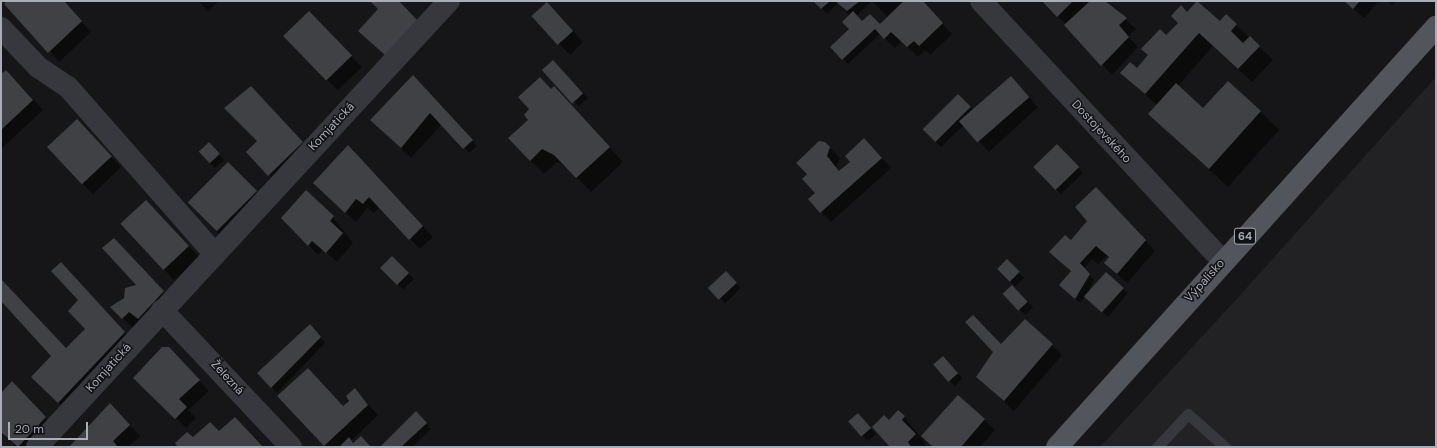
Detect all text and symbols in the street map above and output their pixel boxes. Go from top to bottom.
street label: Dostojevského [1068,98,1134,166]
street label: Komjatická [306,100,358,154]
road number: 64 [1233,227,1257,245]
street label: Výpalisko [1182,256,1228,306]
street label: Komjatická [83,341,135,395]
street label: Železná [208,358,246,398]
scale bar [10,414,90,440]
text: 20 m [15,421,44,437]

